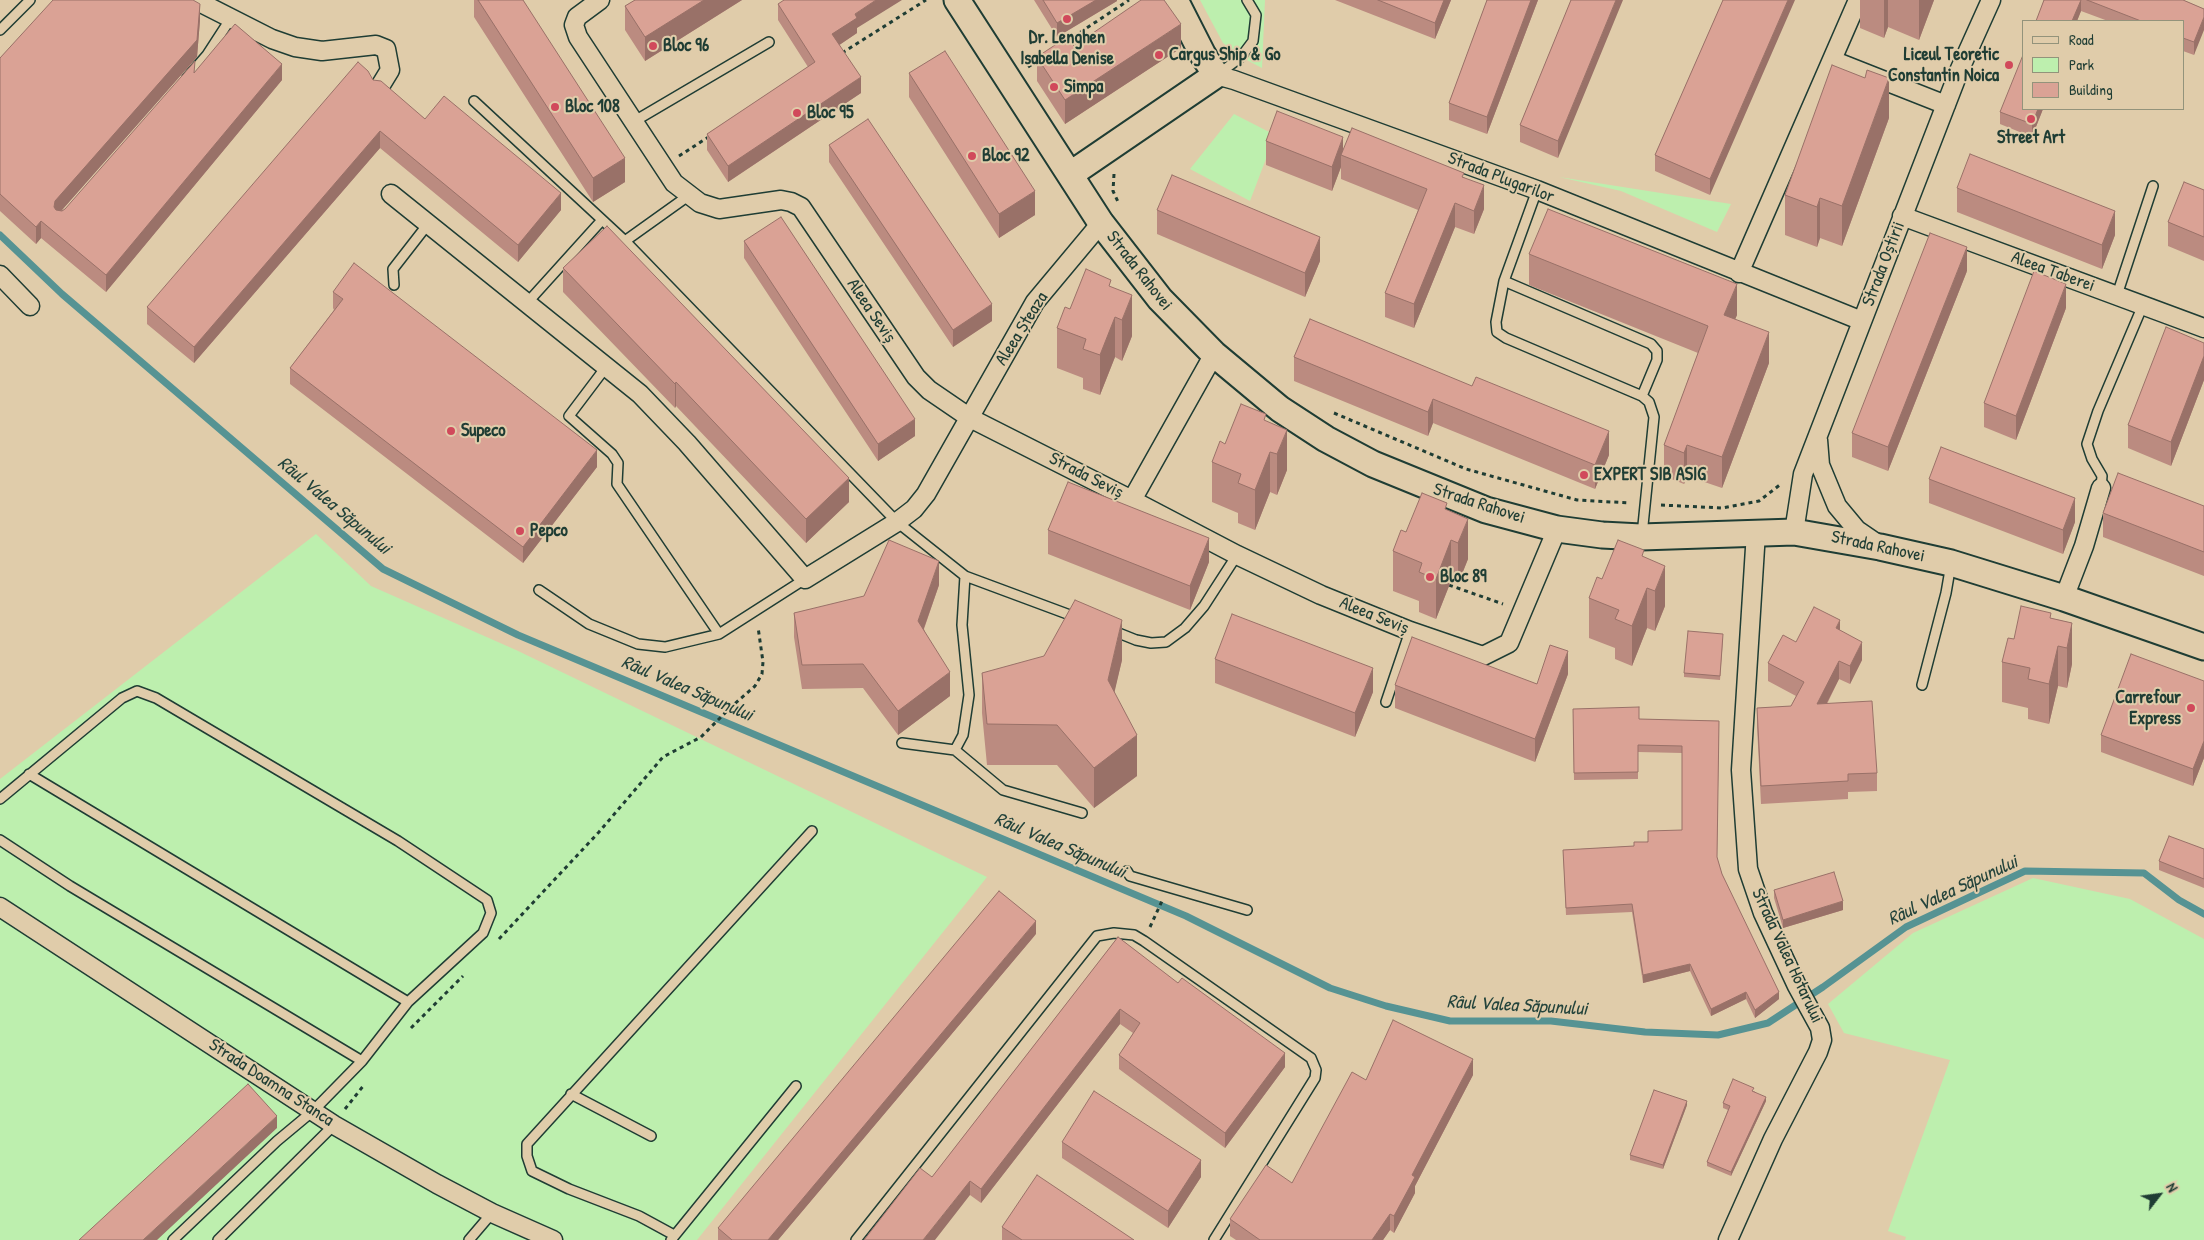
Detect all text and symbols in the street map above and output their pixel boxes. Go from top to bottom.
marker: Dr. Lenghen Isabella Denise [1061,13,1073,25]
legend [2022,20,2184,110]
place label: Dr. Lenghen Isabella Denise [1020,27,1114,70]
text: Road [2069,29,2094,50]
place label: Bloc 96 [663,35,709,57]
marker: Bloc 96 [647,40,659,52]
place label: Cargus Ship & Go [1169,44,1280,66]
place label: Liceul Teoretic Constantin Noica [1888,44,1999,86]
marker: Cargus Ship & Go [1153,49,1165,61]
text: Park [2069,54,2094,75]
marker: Liceul Teoretic Constantin Noica [2003,59,2015,71]
place label: Simpa [1064,76,1103,98]
text: Building [2069,79,2113,100]
marker: Simpa [1048,81,1060,93]
place label: Bloc 108 [565,96,620,118]
marker: Bloc 108 [549,101,561,113]
place label: Bloc 95 [807,102,854,124]
marker: Bloc 95 [791,107,803,119]
marker: Street Art [2025,113,2037,125]
place label: Street Art [1997,127,2065,149]
place label: Bloc 92 [982,145,1029,167]
street label: Strada Plugarilor [1445,148,1557,208]
marker: Bloc 92 [966,150,978,162]
street label: Strada Oștirii [1858,219,1910,309]
street label: Strada Rahovei [1101,227,1177,315]
street label: Aleea Taberei [2008,247,2098,297]
street label: Aleea Seviș [842,275,900,347]
street label: Aleea Șteaza [991,288,1053,370]
place label: Supeco [461,420,506,442]
marker: Supeco [445,425,457,437]
street label: Strada Seviș [1045,448,1127,504]
water label: Râul Valea Săpunului [273,452,395,560]
place label: EXPERT SIB ASIG [1594,464,1706,486]
marker: EXPERT SIB ASIG [1578,469,1590,481]
street label: Strada Rahovei [1430,479,1528,529]
place label: Pepco [530,520,568,542]
marker: Pepco [514,525,526,537]
street label: Strada Rahovei [1829,527,1927,567]
place label: Bloc 89 [1440,566,1487,588]
marker: Bloc 89 [1424,571,1436,583]
street label: Aleea Seviș [1336,592,1412,640]
water label: Râul Valea Săpunului [618,651,756,727]
place label: Carrefour Express [2115,687,2181,730]
marker: Carrefour Express [2185,702,2197,714]
water label: Râul Valea Săpunului [991,808,1129,884]
water label: Râul Valea Săpunului [1884,851,2022,931]
street label: Strada Valea Hotarului [1746,885,1828,1027]
water label: Râul Valea Săpunului [1446,991,1588,1021]
street label: Strada Doamna Stanca [204,1035,338,1131]
north arrow [2134,1170,2184,1220]
text: N [2162,1179,2183,1195]

